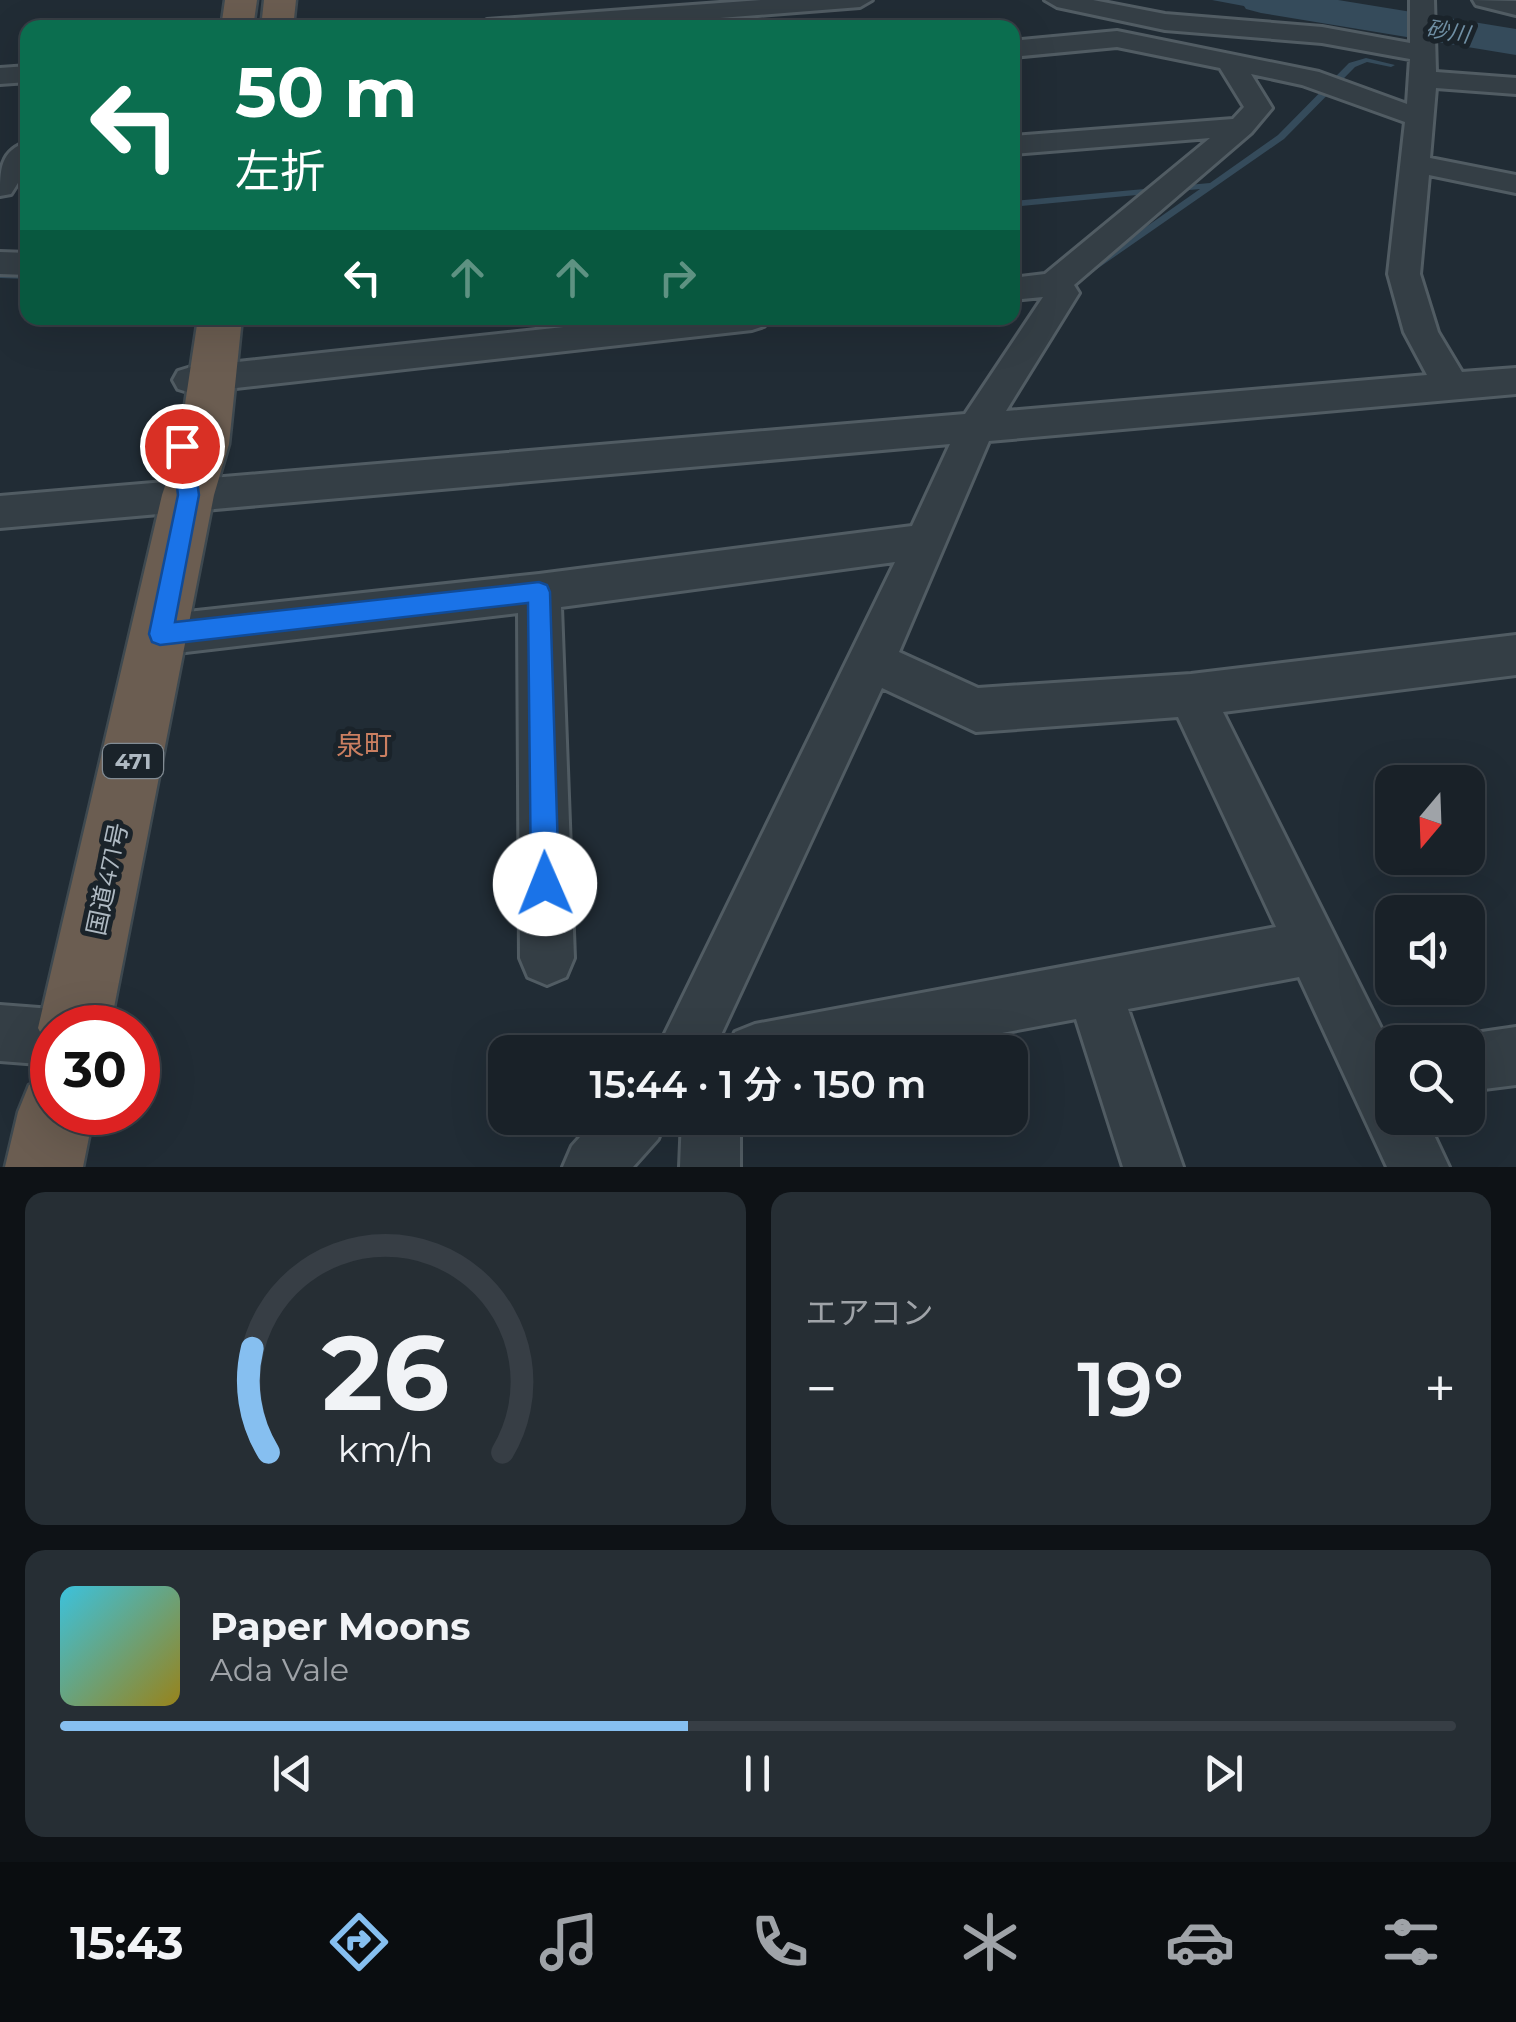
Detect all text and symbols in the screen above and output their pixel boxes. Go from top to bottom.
water label: 砂川 [1424,15,1474,49]
text: 50 m [235,49,417,135]
icon: left [70,60,200,190]
text: 左折 [235,143,325,198]
icon: left [335,250,390,305]
icon: ahead [440,250,495,305]
icon: ahead [545,250,600,305]
icon: right [650,250,705,305]
pin [140,404,225,489]
icon: arrive [155,419,210,474]
district label: 泉町 [336,728,392,762]
road number: 471 [103,744,163,778]
north arrow [1375,765,1485,875]
map controls [1375,765,1485,1135]
street label: 国道471号 [80,820,134,938]
position arrow [493,832,597,936]
button: sound [1375,895,1485,1005]
speed limit sign: 30 [30,1005,160,1135]
button: search [1375,1025,1485,1135]
text: 15:44 · 1 分 · 150 m [590,1061,926,1108]
text: エアコン [806,1293,934,1332]
text: 26 [321,1309,449,1436]
text: 19° [1077,1343,1184,1435]
text: − [806,1355,837,1422]
text: + [1424,1355,1456,1422]
text: km/h [338,1427,433,1471]
text: Paper Moons [210,1603,471,1650]
text: Ada Vale [210,1650,349,1689]
icon: previous [265,1746,320,1801]
icon: pause [730,1746,785,1801]
icon: next [1196,1746,1251,1801]
icon: directions [324,1907,394,1977]
icon: music [534,1907,604,1977]
icon: phone [745,1907,815,1977]
icon: climate [955,1907,1025,1977]
icon: car [1165,1907,1235,1977]
icon: filters [1376,1907,1446,1977]
text: 15:43 [70,1915,184,1970]

